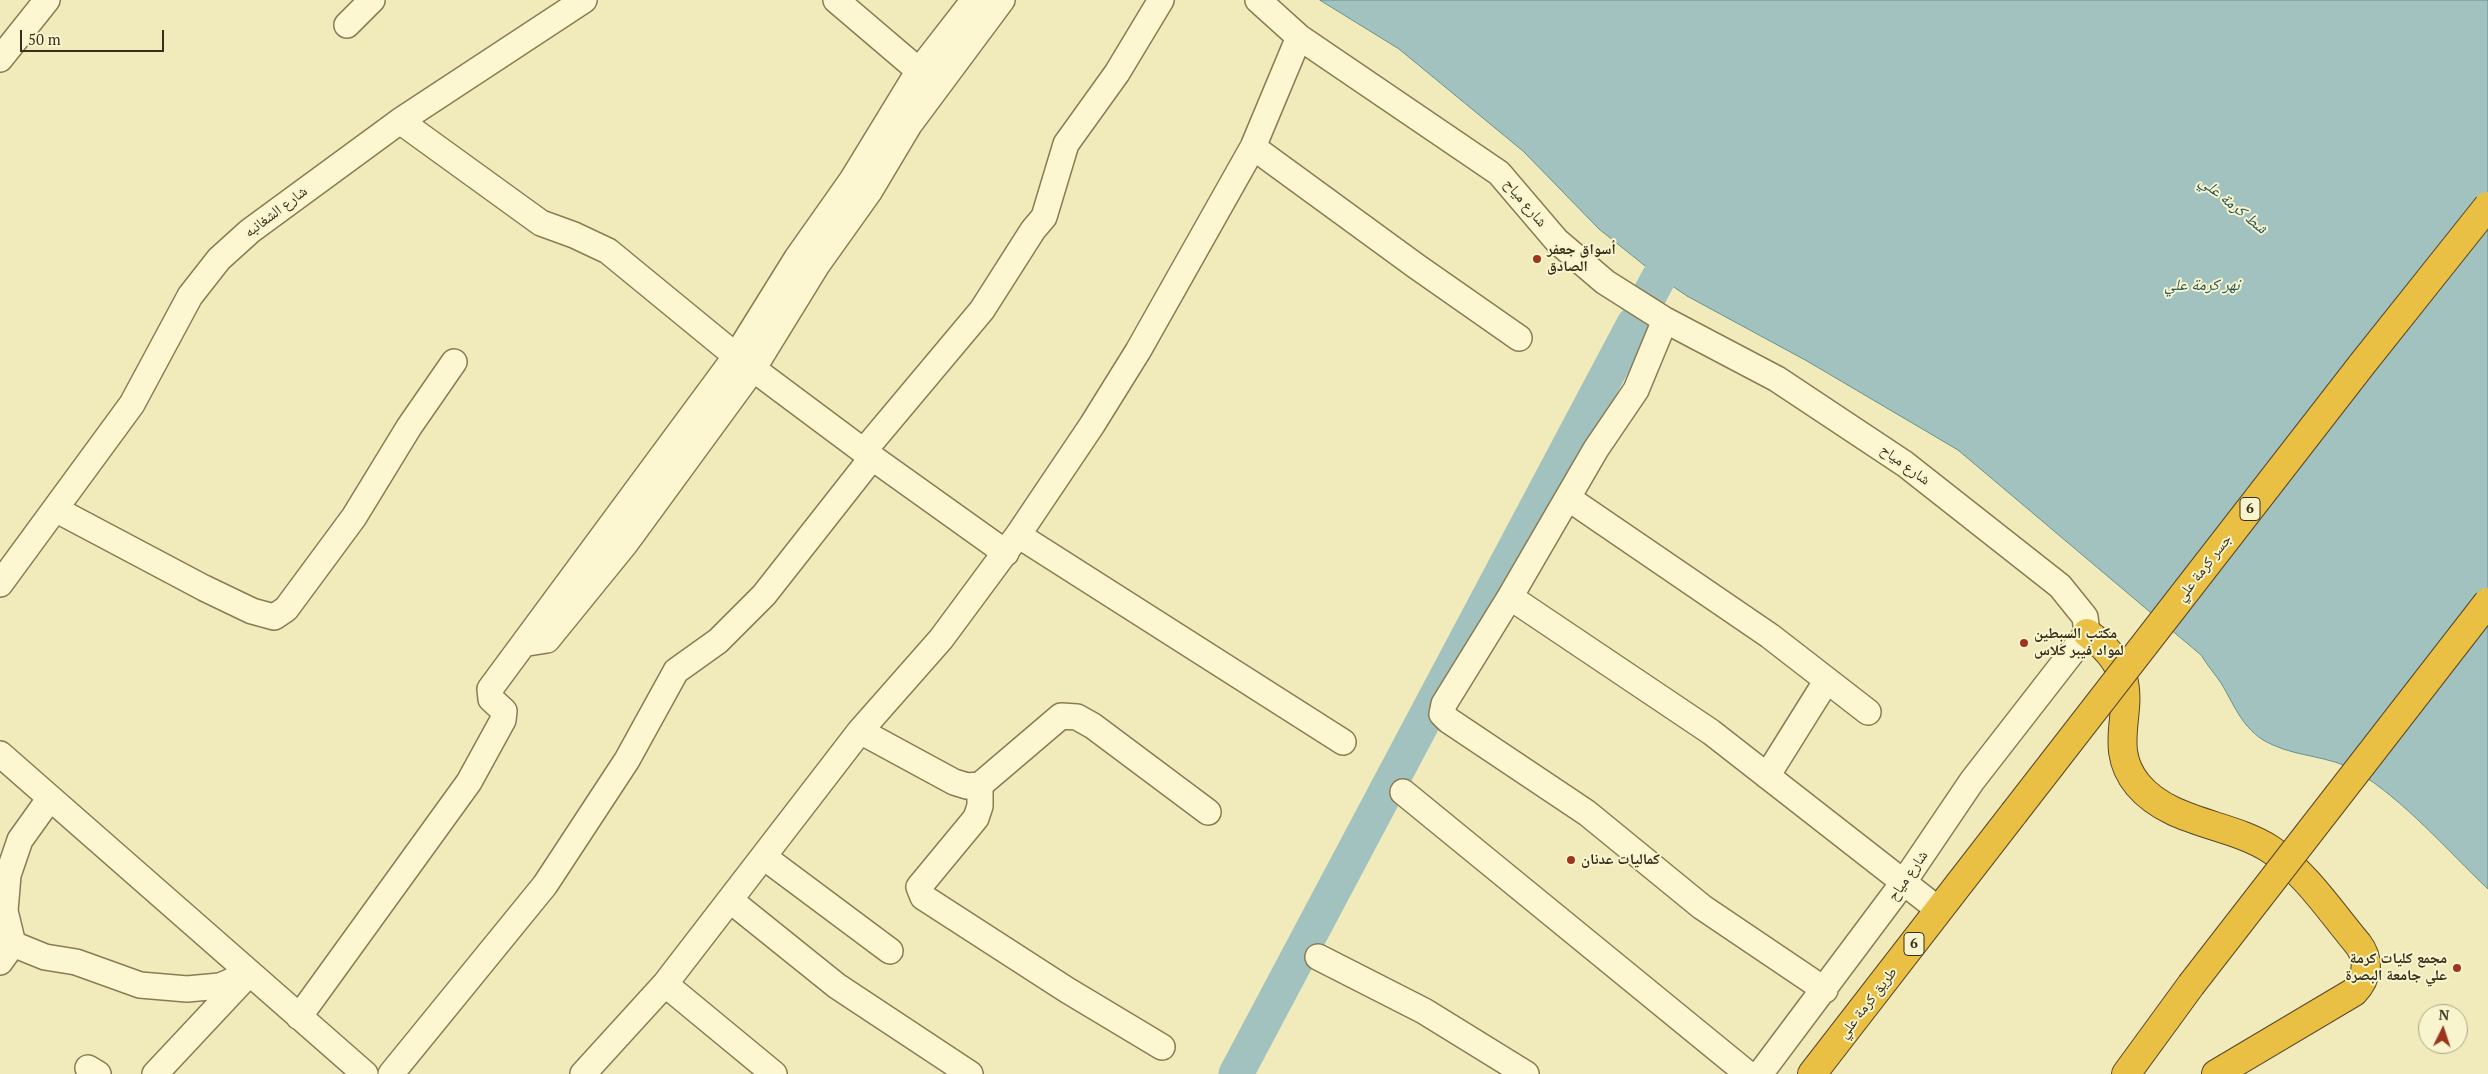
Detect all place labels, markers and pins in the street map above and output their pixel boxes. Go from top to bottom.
place label: أسواق جعفر الصادق [1547,241,1616,276]
marker: أسواق جعفر الصادق [1531,253,1543,265]
place label: مكتب السبطين لمواد فيبر كلاس [2034,625,2124,660]
marker: مكتب السبطين لمواد فيبر كلاس [2018,637,2030,649]
place label: كماليات عدنان [1581,851,1660,869]
marker: كماليات عدنان [1565,854,1577,866]
place label: مجمع كليات كرمة علي جامعة البصرة [2345,950,2447,985]
marker: مجمع كليات كرمة علي جامعة البصرة [2451,962,2463,974]

